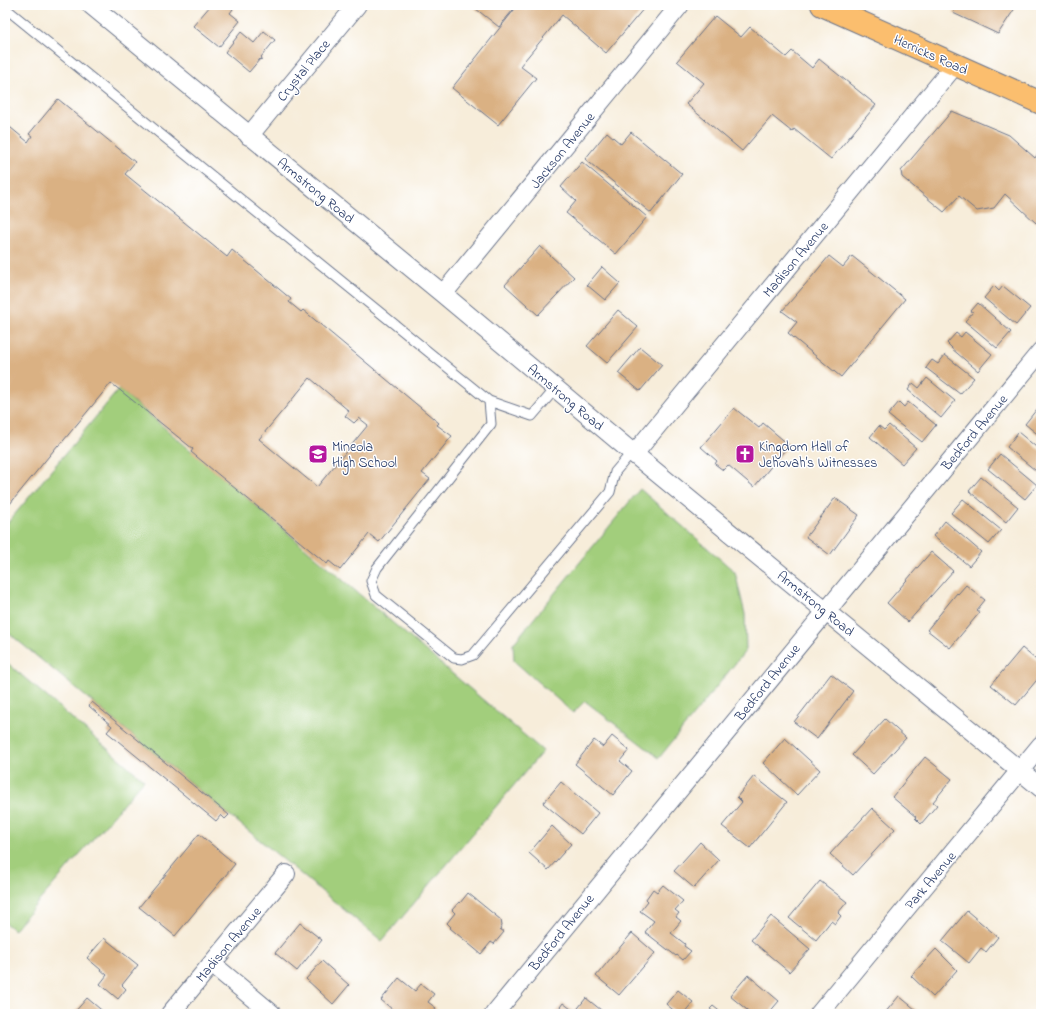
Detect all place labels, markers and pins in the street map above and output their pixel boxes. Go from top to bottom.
place label: Mineola High School [332,437,397,475]
place label: Kingdom Hall of Jehovah’s Witnesses [759,437,877,474]
school or university icon: Mineola High School [307,443,329,465]
church icon: Kingdom Hall of Jehovah’s Witnesses [734,443,756,465]

